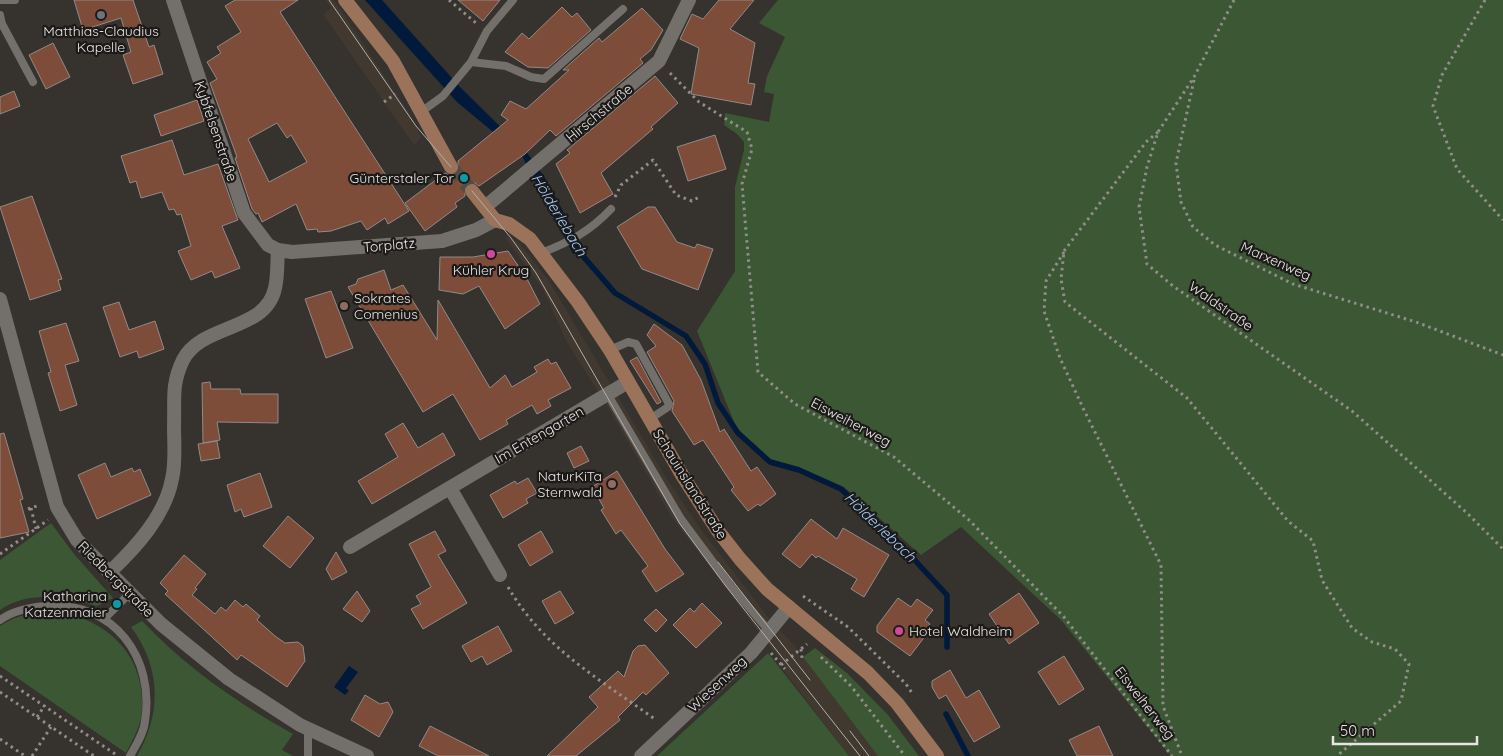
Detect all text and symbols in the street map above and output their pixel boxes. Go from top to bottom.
marker: Matthias-Claudius Kapelle [95,9,107,21]
place label: Matthias-Claudius Kapelle [43,22,159,56]
street label: Kybfelsenstraße [190,78,242,184]
street label: Hirschstraße [562,80,636,146]
place label: Günterstaler Tor [350,169,455,187]
water label: Hölderlebach [527,170,592,260]
marker: Günterstaler Tor [458,172,470,184]
street label: Torplatz [362,234,416,256]
street label: Marxenweg [1238,237,1314,285]
marker: Kühler Krug [485,248,497,260]
place label: Kühler Krug [453,261,529,279]
street label: Waldstraße [1185,277,1257,335]
place label: Sokrates Comenius [354,289,418,323]
marker: Sokrates Comenius [338,300,350,312]
street label: Eisweiherweg [808,393,894,451]
street label: Im Entengarten [491,402,587,468]
street label: Schauinslandstraße [649,425,731,543]
place label: NaturKiTa Sternwald [537,467,602,501]
marker: NaturKiTa Sternwald [606,478,618,490]
water label: Hölderlebach [840,488,921,566]
street label: Riedbergstraße [74,537,158,621]
place label: Katharina Katzenmaier [24,587,108,621]
marker: Katharina Katzenmaier [111,598,123,610]
place label: Hotel Waldheim [909,622,1012,640]
marker: Hotel Waldheim [893,625,905,637]
street label: Wiesenweg [684,652,750,716]
street label: Eisweiherweg [1111,663,1179,743]
scale bar [1333,714,1477,746]
text: 50 m [1340,721,1375,740]

